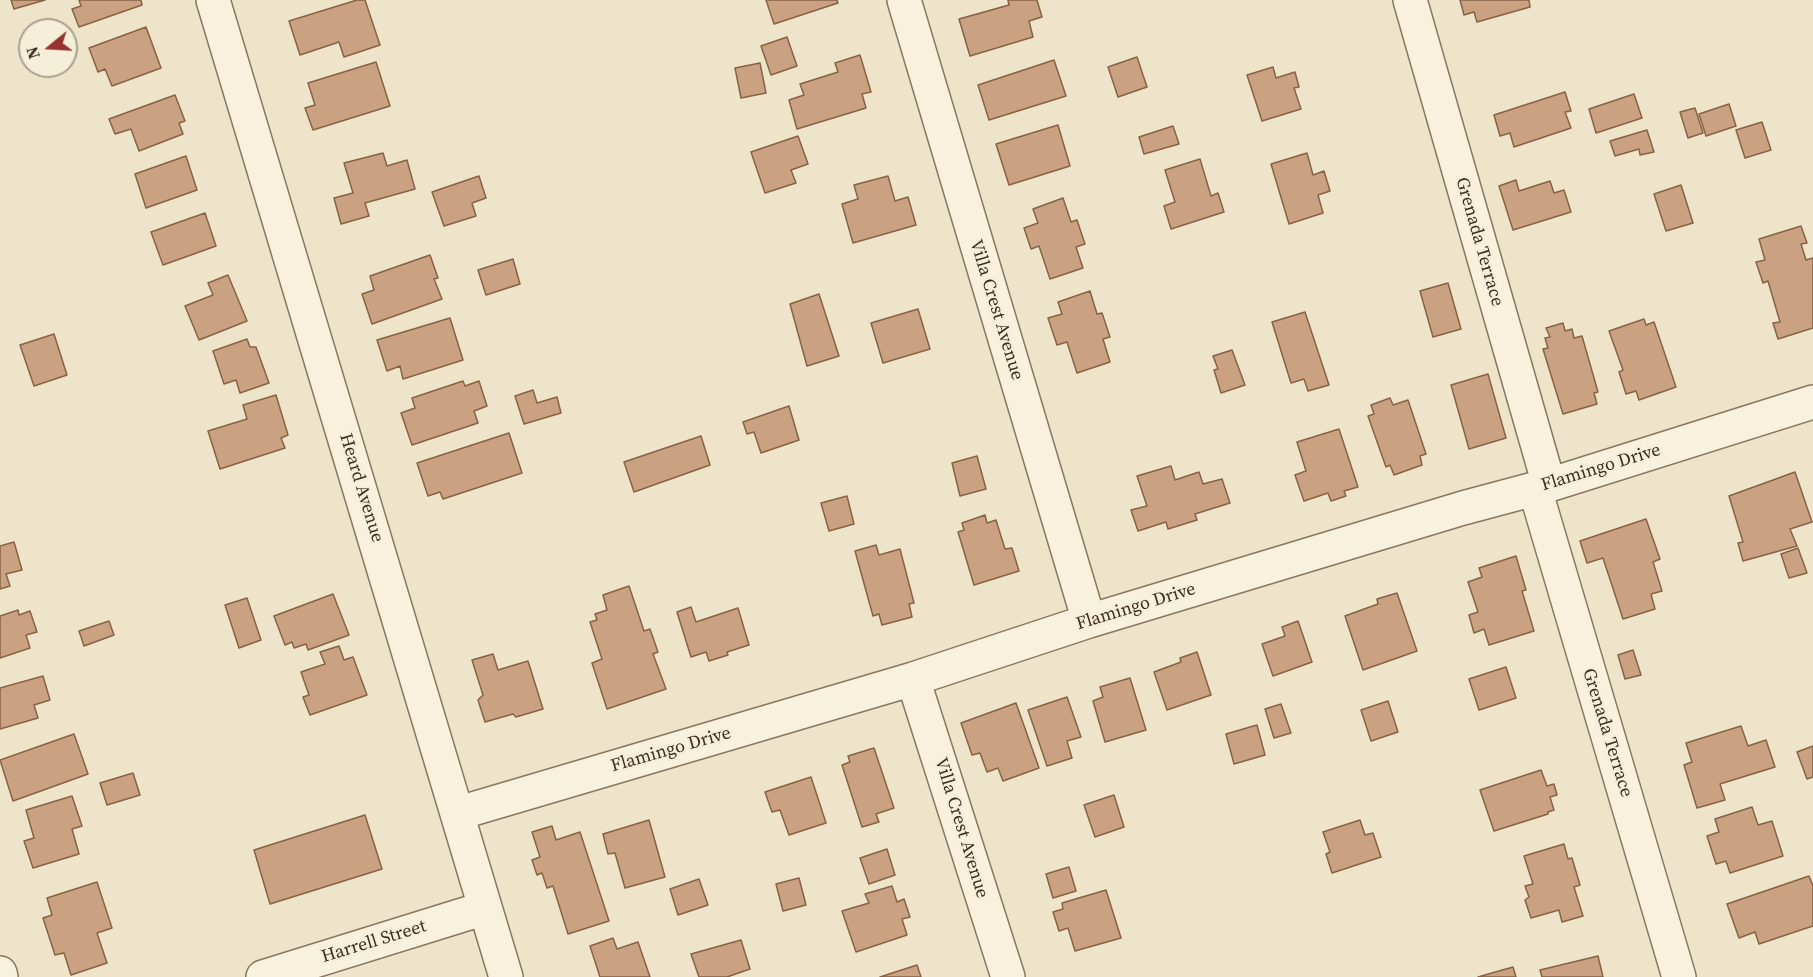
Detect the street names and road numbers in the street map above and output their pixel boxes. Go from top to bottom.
street label: Grenada Terrace [1450,175,1508,309]
street label: Villa Crest Avenue [964,237,1028,383]
street label: Heard Avenue [334,431,388,545]
street label: Flamingo Drive [1539,440,1663,496]
street label: Flamingo Drive [1074,579,1198,635]
street label: Grenada Terrace [1577,666,1637,800]
street label: Flamingo Drive [609,723,733,777]
street label: Villa Crest Avenue [929,755,993,901]
street label: Harrell Street [319,916,429,968]

